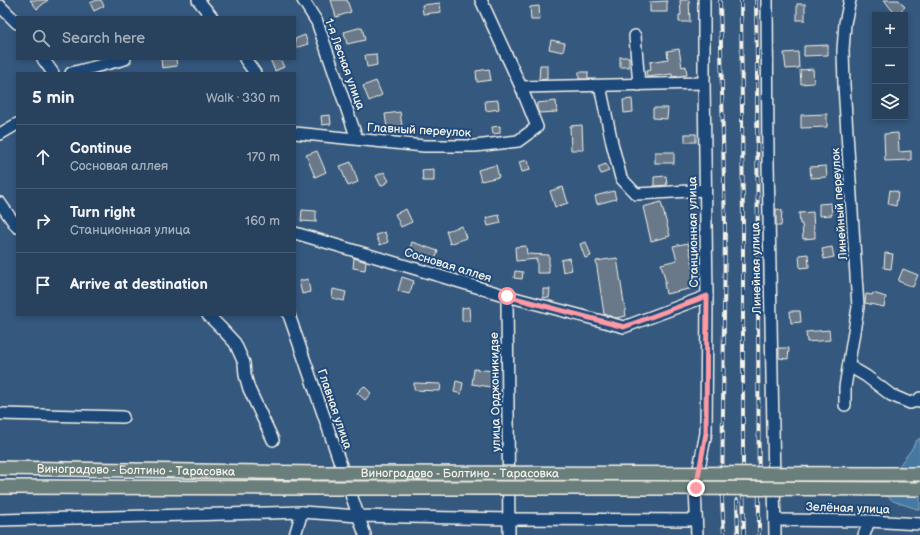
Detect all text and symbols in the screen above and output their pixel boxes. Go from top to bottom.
map controls [872,12,908,120]
button: + [872,12,908,48]
search box [16,16,296,60]
street label: 1-я Лесная улица [321,16,368,112]
icon: search [30,27,52,49]
text: Search here [62,29,145,48]
button: − [872,48,908,84]
button: layers [872,84,908,120]
text: 5 min [32,88,75,108]
text: Walk · 330 m [206,90,280,106]
street label: Главный переулок [366,120,472,141]
text: Continue [70,139,132,158]
icon: ahead [32,146,54,168]
street label: Линейный переулок [828,147,851,261]
text: 170 m [247,149,280,165]
text: Сосновая аллея [70,158,168,174]
street label: Станционная улица [685,176,702,288]
text: Turn right [70,203,135,222]
icon: right [32,210,54,232]
text: 160 m [245,213,280,229]
text: Станционная улица [70,222,190,238]
street label: Линейная улица [748,222,765,315]
street label: Сосновая аллея [402,245,494,286]
icon: arrive [32,274,54,296]
text: Arrive at destination [70,275,208,294]
route start [498,287,516,305]
street label: улица Орджоникидзе [487,332,504,452]
street label: Главная улица [314,367,355,451]
street label: Виноградово - Болтино - Тарасовка [37,462,235,480]
street label: Виноградово - Болтино - Тарасовка [361,466,559,481]
route end [687,479,705,497]
street label: Зелёная улица [806,500,890,517]

